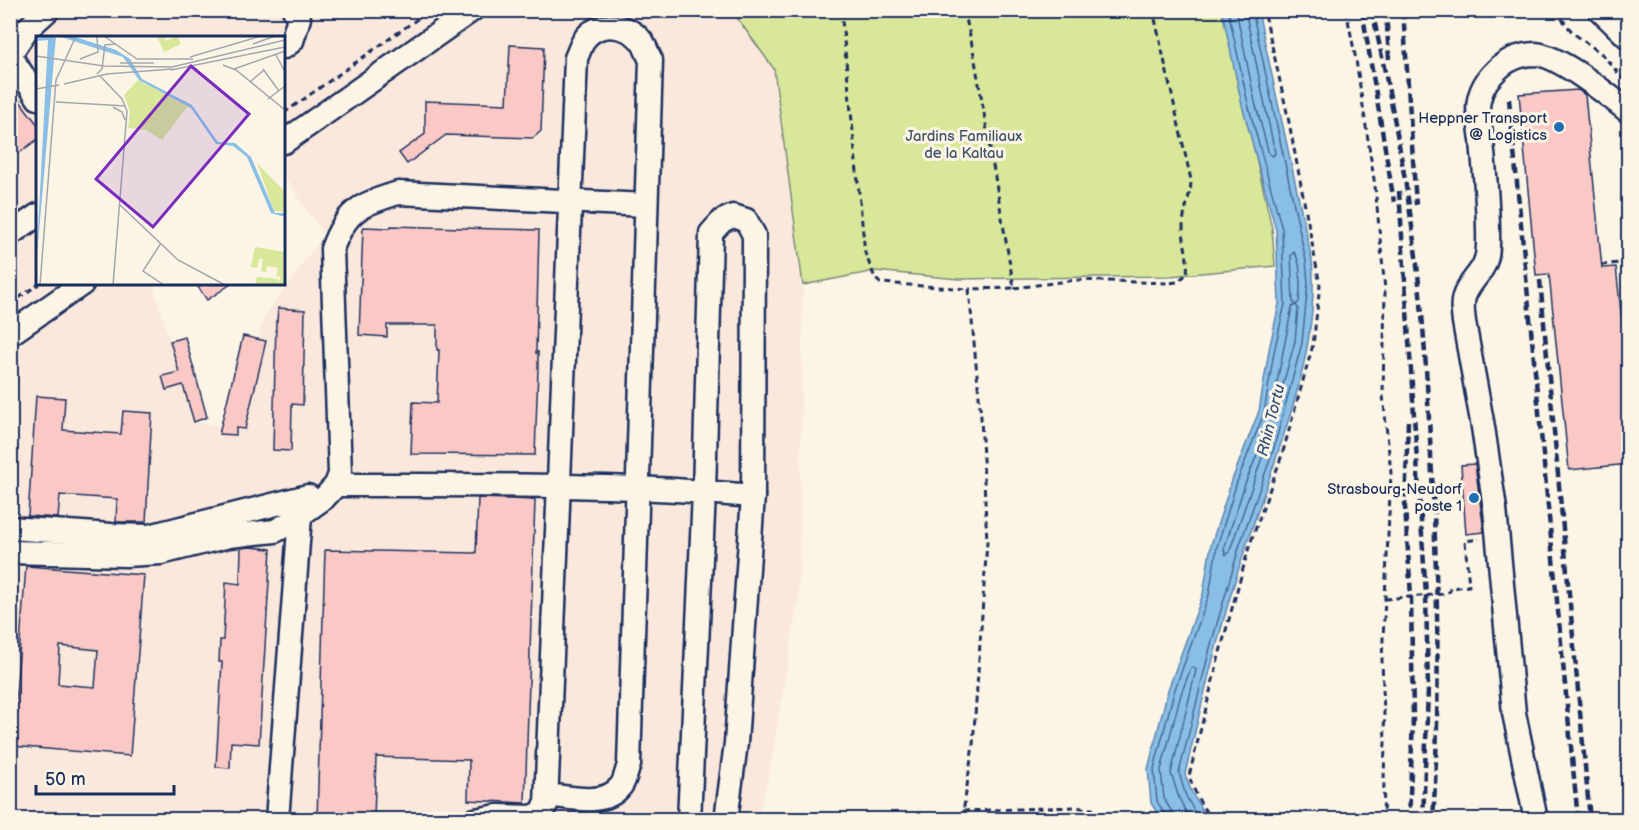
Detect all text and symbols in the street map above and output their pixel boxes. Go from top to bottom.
inset map [36,36,285,285]
place label: Heppner Transport @ Logistics [1418,109,1548,145]
marker: Heppner Transport @ Logistics [1552,120,1566,134]
park label: Jardins Familiaux de la Kaltau [906,127,1022,163]
water label: Rhin Tortu [1253,382,1290,458]
place label: Strasbourg-Neudorf poste 1 [1327,480,1462,516]
marker: Strasbourg-Neudorf poste 1 [1467,491,1481,505]
scale bar [36,758,174,796]
text: 50 m [45,769,86,790]

